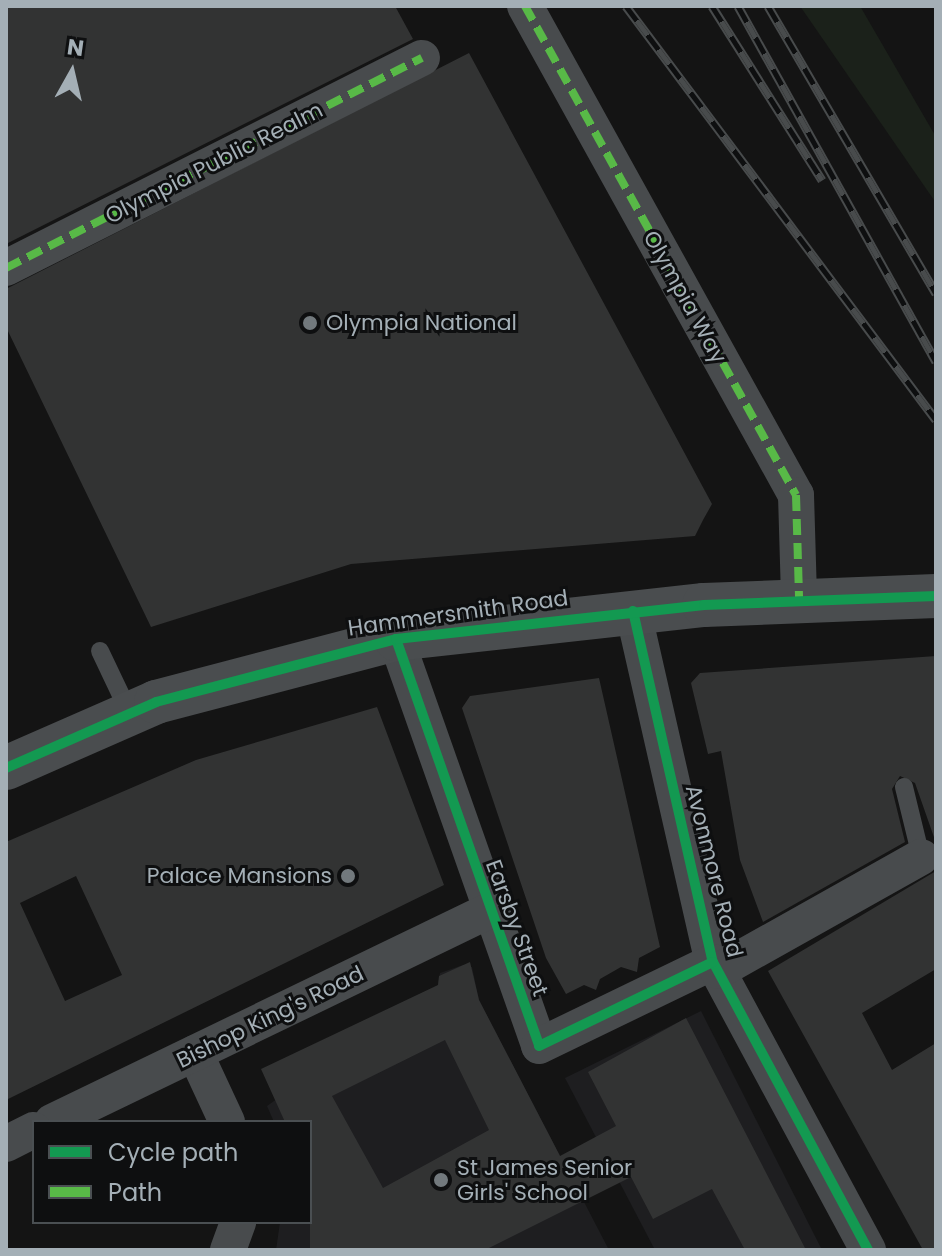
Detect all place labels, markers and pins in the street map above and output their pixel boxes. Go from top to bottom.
place label: Olympia National [326,310,517,336]
marker: Olympia National [301,314,319,332]
place label: Palace Mansions [147,863,332,889]
marker: Palace Mansions [339,867,357,885]
place label: St James Senior Girls' School [457,1154,632,1206]
marker: St James Senior Girls' School [432,1171,450,1189]

